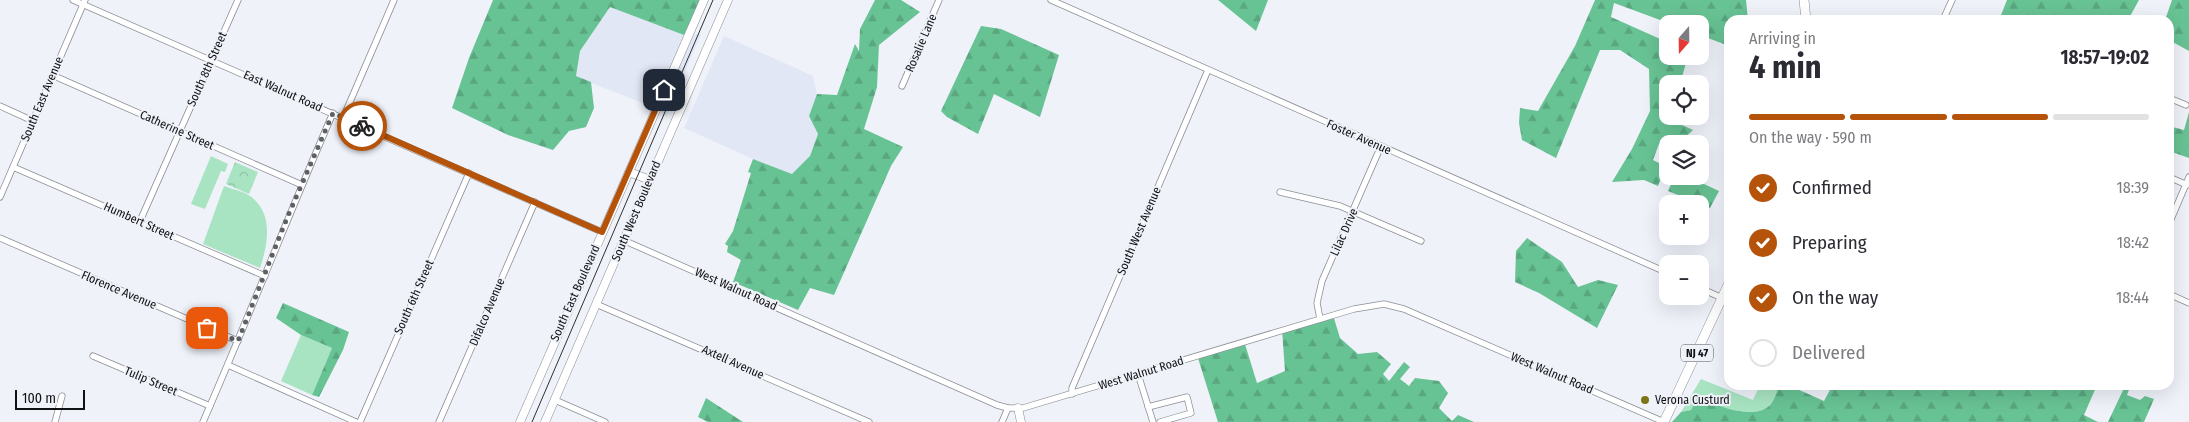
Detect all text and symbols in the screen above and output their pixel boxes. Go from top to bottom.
street label: Rosalie Lane [902,12,940,74]
north arrow [1659,15,1709,65]
map controls [1659,15,1709,305]
street label: South 8th Street [184,29,230,108]
text: Arriving in [1749,29,1816,48]
text: 18:57–19:02 [2061,46,2149,69]
text: 4 min [1749,48,1822,86]
street label: South East Avenue [18,54,66,144]
street label: East Walnut Road [241,67,325,115]
pin [643,69,685,111]
button: locate [1659,75,1709,125]
icon: home [650,76,678,104]
courier [337,101,387,151]
street label: Catherine Street [138,107,216,153]
icon: bike [348,112,376,140]
street label: Foster Avenue [1325,117,1393,157]
text: On the way · 590 m [1749,128,1872,147]
button: layers [1659,135,1709,185]
street label: South West Boulevard [609,159,663,263]
icon: check [1749,174,1777,202]
text: Confirmed [1792,176,1872,199]
text: 18:39 [2116,178,2149,197]
street label: South West Avenue [1114,185,1164,277]
button: + [1659,195,1709,245]
street label: Humbert Street [102,199,176,243]
street label: Lilac Drive [1327,206,1361,258]
icon: check [1749,229,1777,257]
text: Preparing [1792,231,1867,254]
text: 18:42 [2117,233,2149,252]
street label: South East Boulevard [547,243,603,343]
button: − [1659,255,1709,305]
street label: South 6th Street [391,257,437,336]
street label: West Walnut Road [693,265,779,313]
street label: Florence Avenue [79,268,159,312]
street label: Difalco Avenue [466,276,508,348]
icon: check [1749,284,1777,312]
text: On the way [1792,286,1878,309]
text: 18:44 [2116,288,2149,307]
pin [186,307,228,349]
icon: bag [193,314,221,342]
text: Delivered [1792,341,1866,364]
street label: Axtell Avenue [700,342,766,382]
road number: NJ 47 [1681,344,1713,362]
street label: West Walnut Road [1509,349,1595,397]
street label: West Walnut Road [1097,353,1185,393]
street label: Tulip Street [122,364,180,398]
scale bar [15,387,85,410]
text: 100 m [22,390,56,407]
place label: Verona Custurd [1655,393,1730,407]
marker: Verona Custurd [1639,394,1651,406]

